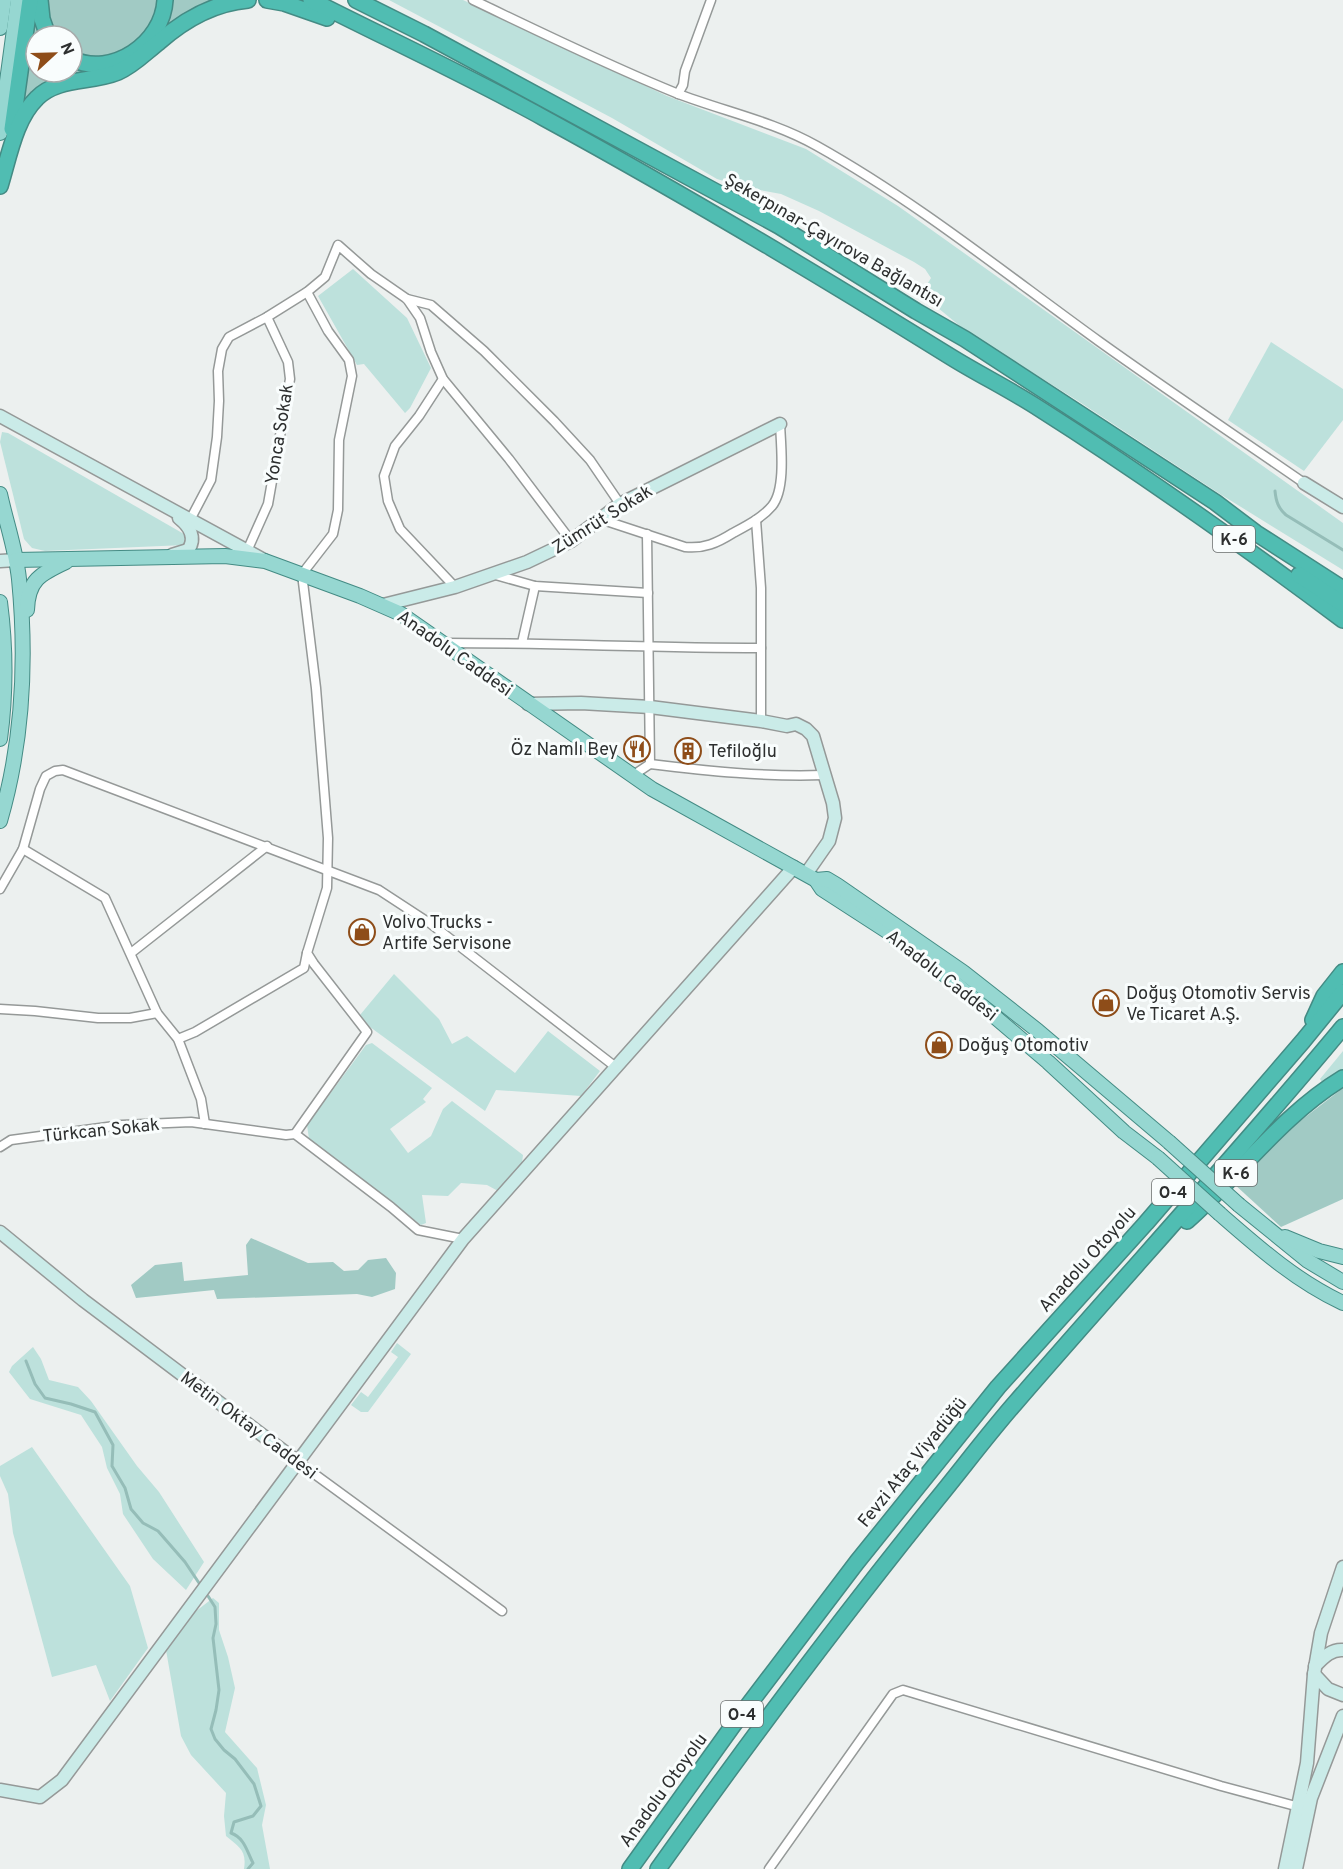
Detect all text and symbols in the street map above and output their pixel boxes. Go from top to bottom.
north arrow [24,24,84,84]
text: N [55,40,77,58]
street label: Şekerpınar-Çayırova Bağlantısı [720,169,947,313]
street label: Yonca Sokak [261,382,300,486]
street label: Zümrüt Sokak [548,480,657,560]
road number: K-6 [1213,526,1255,552]
street label: Anadolu Caddesi [392,606,516,703]
restaurant icon: Öz Namlı Bey [622,734,652,764]
building icon: Tefiloğlu [673,736,703,766]
place label: Öz Namlı Bey [510,737,618,762]
place label: Tefiloğlu [708,741,777,764]
place label: Volvo Trucks - Artife Servisone [382,912,512,956]
shop icon: Volvo Trucks - Artife Servisone [347,917,377,947]
street label: Anadolu Caddesi [881,925,1002,1027]
place label: Doğuş Otomotiv Servis Ve Ticaret A.Ş. [1126,983,1311,1027]
shop icon: Doğuş Otomotiv Servis Ve Ticaret A.Ş. [1091,988,1121,1018]
shop icon: Doğuş Otomotiv [924,1030,954,1060]
place label: Doğuş Otomotiv [958,1035,1089,1058]
street label: Türkcan Sokak [42,1114,161,1149]
road number: K-6 [1215,1160,1257,1186]
road number: O-4 [1152,1179,1194,1205]
street label: Anadolu Otoyolu [1034,1202,1142,1318]
street label: Metin Oktay Caddesi [175,1367,321,1485]
street label: Fevzi Ataç Viyadüğü [854,1393,973,1533]
road number: O-4 [721,1701,763,1727]
street label: Anadolu Otoyolu [615,1729,713,1852]

